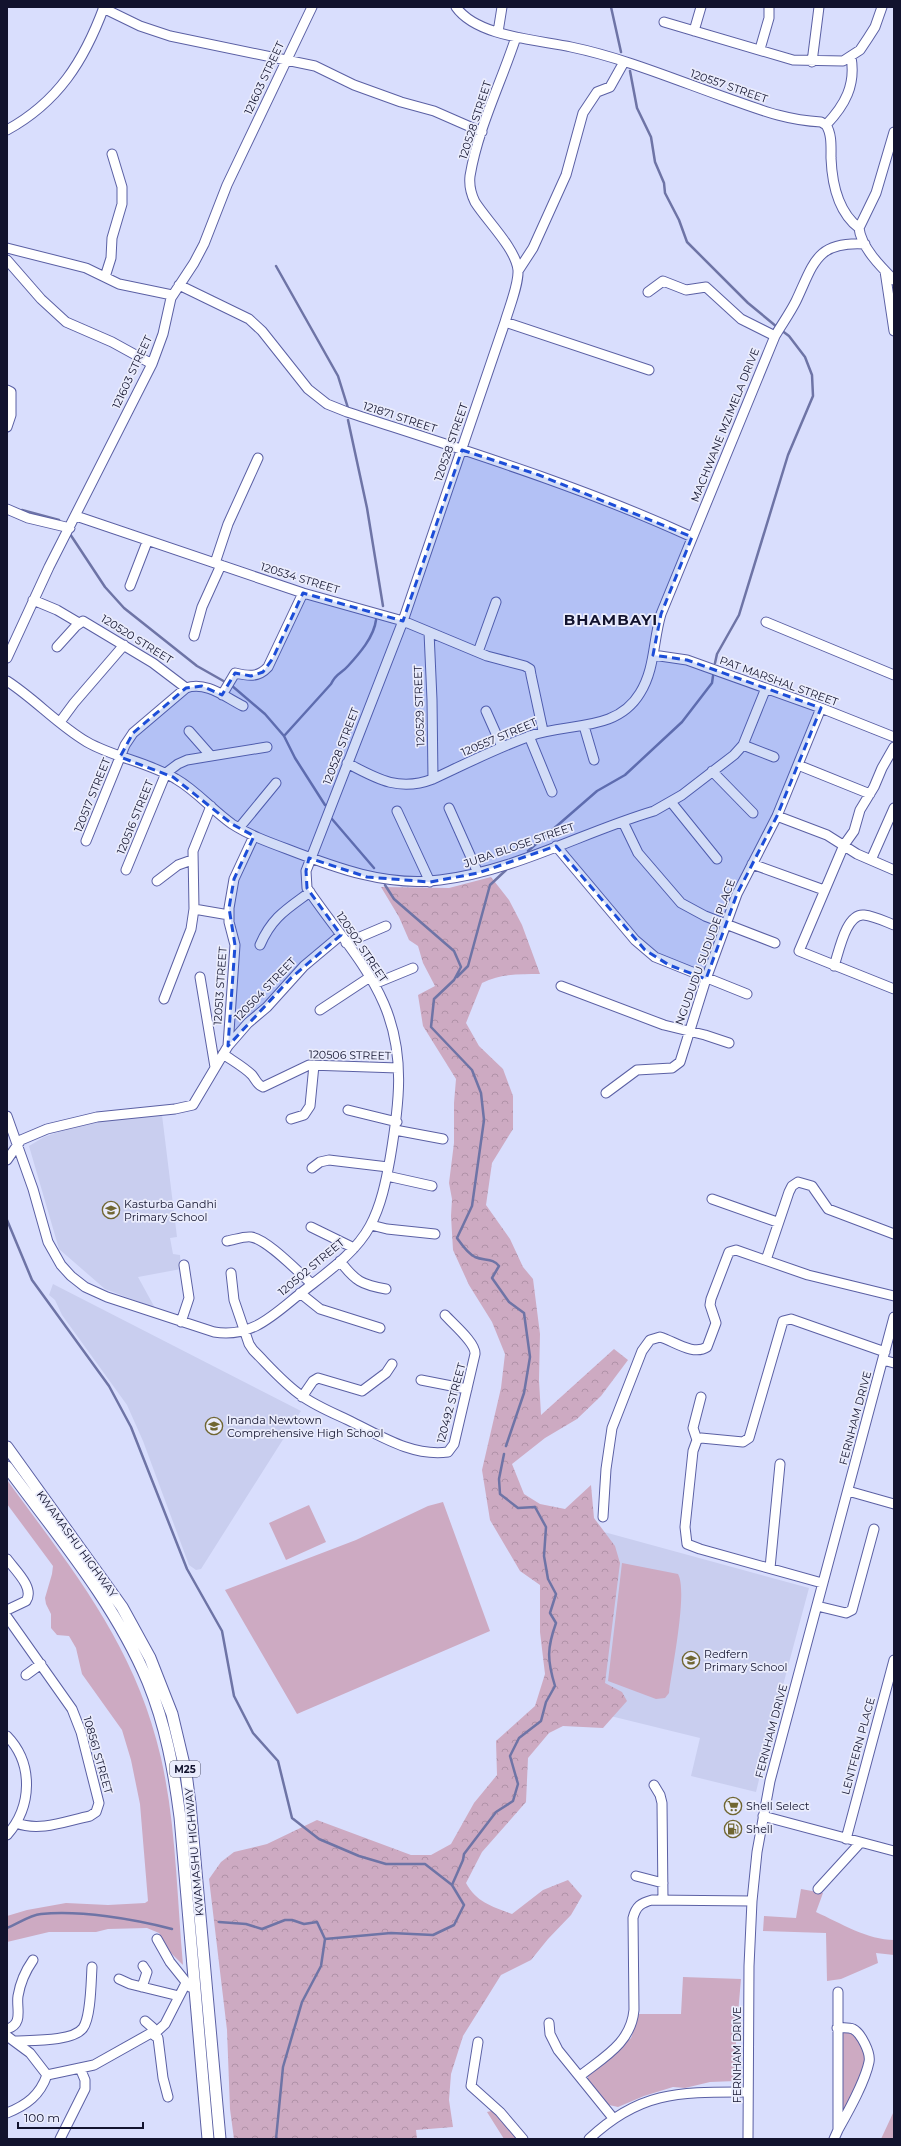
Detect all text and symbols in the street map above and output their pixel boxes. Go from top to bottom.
street label: 121603 STREET [241,39,287,117]
street label: 120557 STREET [688,66,770,106]
street label: 120528 STREET [456,78,495,161]
street label: 121603 STREET [109,333,155,411]
street label: MACHWANE MZIMELA DRIVE [688,346,762,504]
street label: 121871 STREET [361,399,439,436]
street label: 120528 STREET [431,400,471,483]
street label: 120534 STREET [259,559,342,597]
district label: BHAMBAYI [564,610,658,629]
street label: 120520 STREET [99,611,176,667]
street label: PAT MARSHAL STREET [718,653,841,709]
street label: 120529 STREET [411,664,427,747]
street label: 120528 STREET [320,705,362,787]
street label: 120557 STREET [459,714,540,759]
street label: 120517 STREET [71,755,114,834]
street label: 120516 STREET [114,777,157,856]
street label: JUBA BLOSE STREET [461,819,577,871]
street label: NGUDUDU SUDUDE PLACE [672,877,738,1027]
street label: 120502 STREET [333,909,391,985]
street label: 120513 STREET [210,946,230,1026]
street label: 120504 STREET [231,954,299,1024]
street label: 120506 STREET [309,1047,392,1063]
place label: Kasturba Gandhi Primary School [124,1197,217,1224]
school or university icon: Kasturba Gandhi Primary School [101,1200,121,1220]
street label: 120502 STREET [275,1235,347,1299]
street label: 120492 STREET [434,1361,469,1445]
street label: FERNHAM DRIVE [836,1370,874,1466]
place label: Inanda Newtown Comprehensive High School [227,1413,383,1440]
school or university icon: Inanda Newtown Comprehensive High School [204,1416,224,1436]
street label: KWAMASHU HIGHWAY [34,1488,120,1600]
place label: Redfern Primary School [704,1647,787,1674]
school or university icon: Redfern Primary School [681,1650,701,1670]
street label: FERNHAM DRIVE [752,1683,790,1779]
street label: LENTFERN PLACE [838,1696,878,1796]
street label: 108561 STREET [80,1715,116,1796]
road number: M25 [170,1761,200,1777]
street label: KWAMASHU HIGHWAY [181,1787,207,1917]
supermarket icon: Shell Select [723,1796,743,1816]
place label: Shell Select [746,1799,810,1813]
fuel station icon: Shell [723,1819,743,1839]
place label: Shell [746,1822,773,1836]
street label: FERNHAM DRIVE [730,2007,744,2103]
scale bar [18,2104,143,2130]
text: 100 m [24,2110,60,2125]

